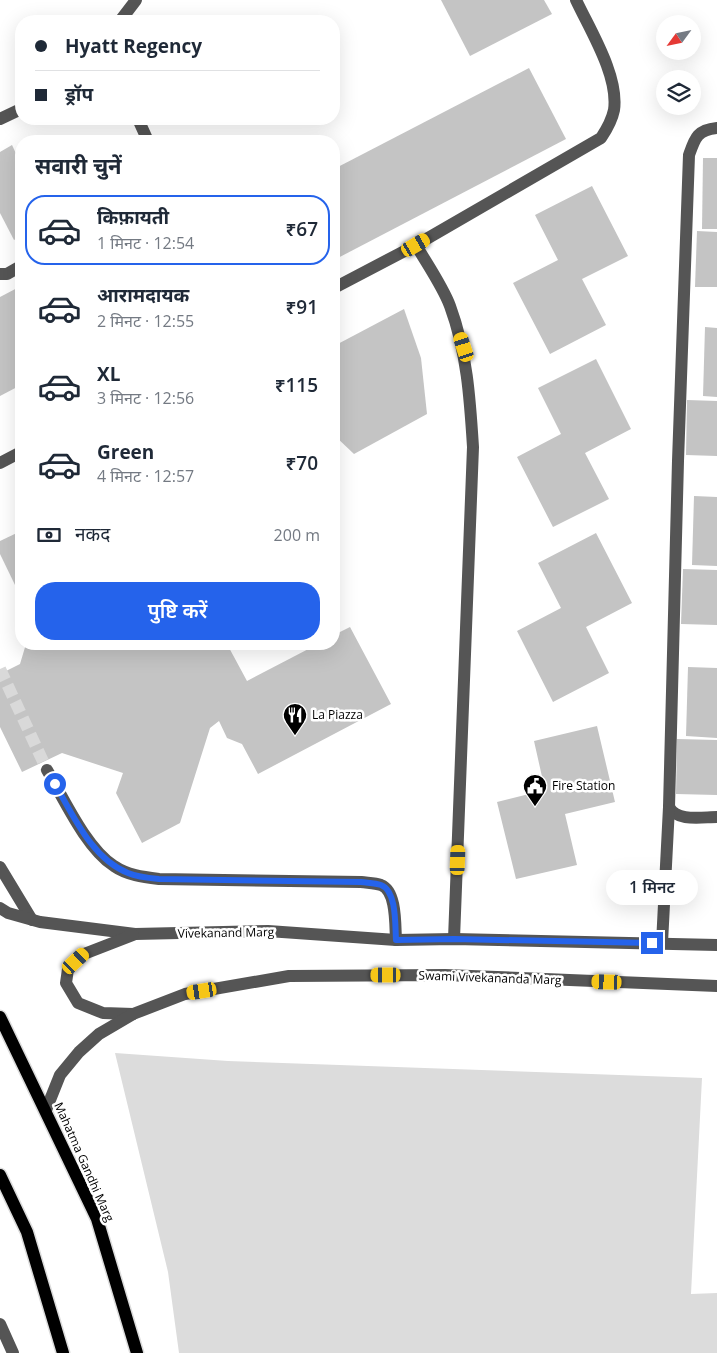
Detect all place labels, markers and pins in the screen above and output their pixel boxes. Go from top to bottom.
restaurant icon: La Piazza [282,702,308,736]
place label: La Piazza [312,706,363,723]
public building icon: Fire Station [522,773,548,807]
place label: Fire Station [552,777,615,794]

